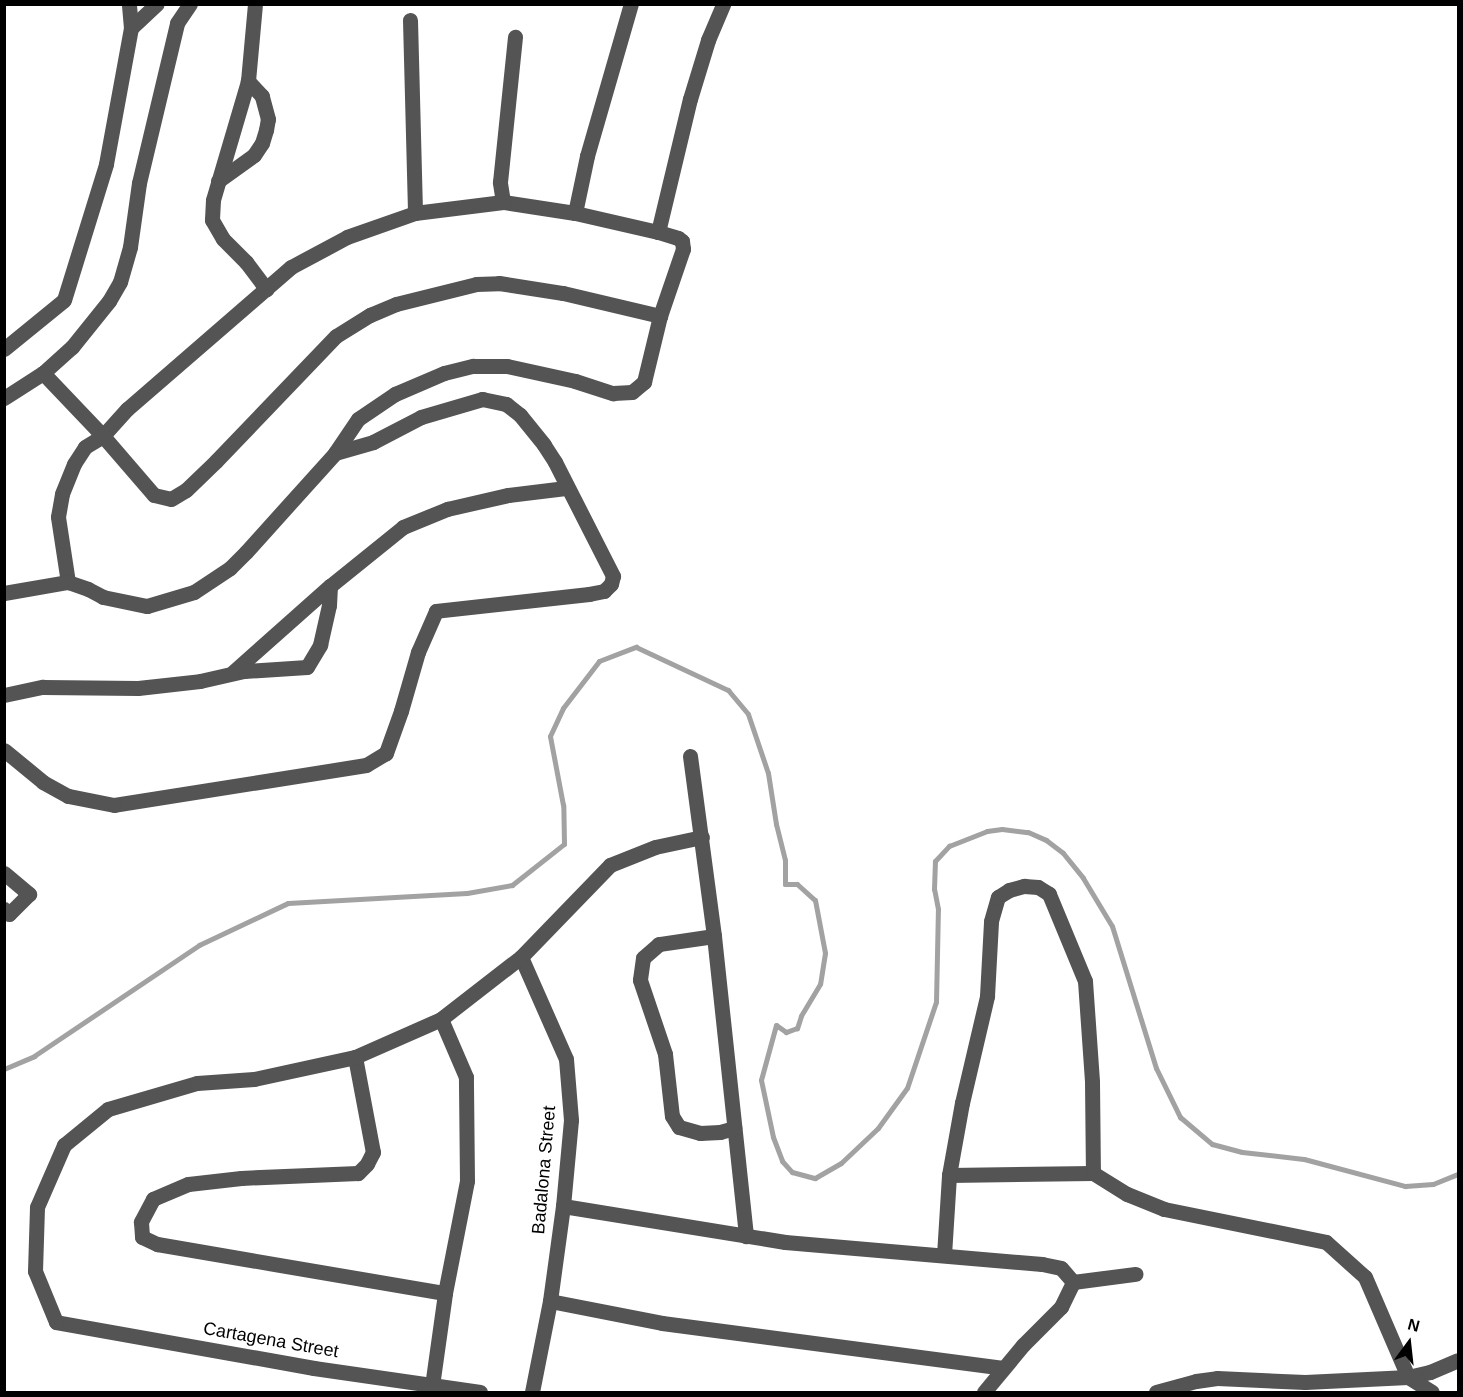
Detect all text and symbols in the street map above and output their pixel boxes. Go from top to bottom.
street label: Badalona Street [528,1105,560,1235]
north arrow [1379,1313,1439,1373]
text: N [1406,1315,1422,1335]
street label: Cartagena Street [202,1317,340,1363]

